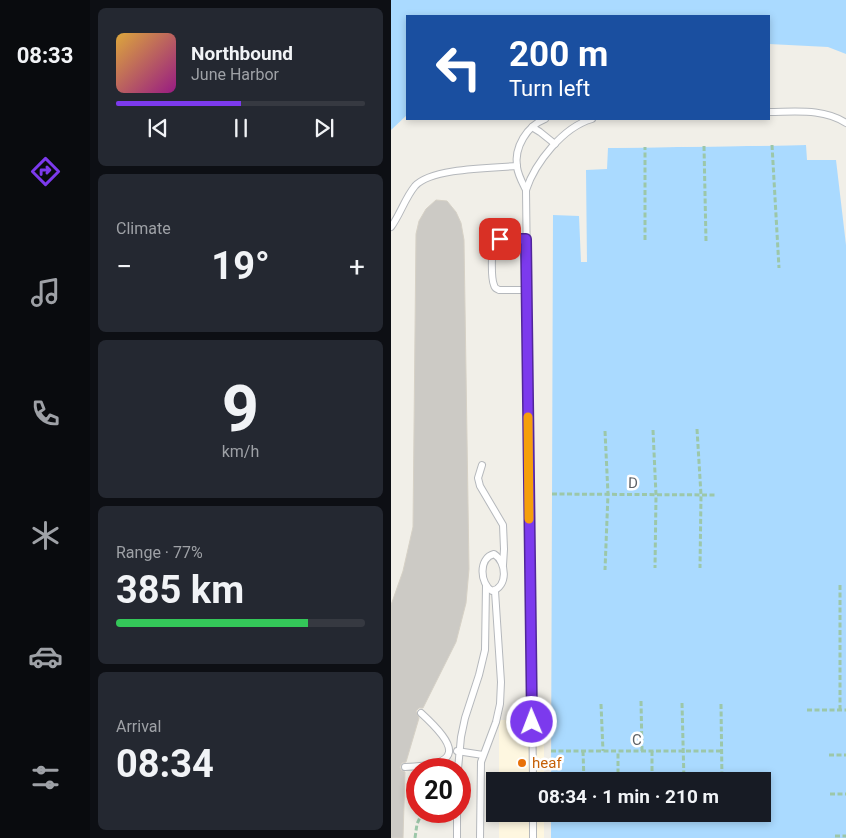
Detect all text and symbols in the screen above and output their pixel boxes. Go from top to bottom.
text: 200 m [509,34,608,75]
icon: left [426,35,491,100]
text: Northbound [191,42,293,65]
text: 08:33 [17,43,73,68]
text: June Harbor [191,65,279,84]
text: Turn left [509,76,590,101]
icon: previous [144,114,172,142]
icon: pause [227,114,255,142]
icon: next [310,114,338,142]
icon: directions [28,154,63,189]
pin [479,218,521,260]
text: Climate [116,219,171,238]
icon: arrive [486,225,514,253]
text: 19° [211,244,270,288]
text: − [116,250,132,283]
text: + [349,250,365,283]
icon: music [28,275,63,310]
text: 9 [222,371,259,447]
icon: phone [28,396,63,431]
text: km/h [222,442,259,461]
street label: D [628,474,638,492]
icon: climate [28,518,63,553]
text: Range · 77% [116,543,203,562]
text: 385 km [116,568,244,612]
icon: car [28,639,63,674]
position arrow [505,695,557,747]
text: Arrival [116,717,161,736]
street label: C [632,731,642,749]
text: 08:34 [116,742,214,786]
place label: heaf [532,754,562,772]
marker: heaf [516,757,528,769]
speed limit sign: 20 [406,758,471,823]
icon: filters [28,760,63,795]
text: 08:34 · 1 min · 210 m [538,785,719,808]

